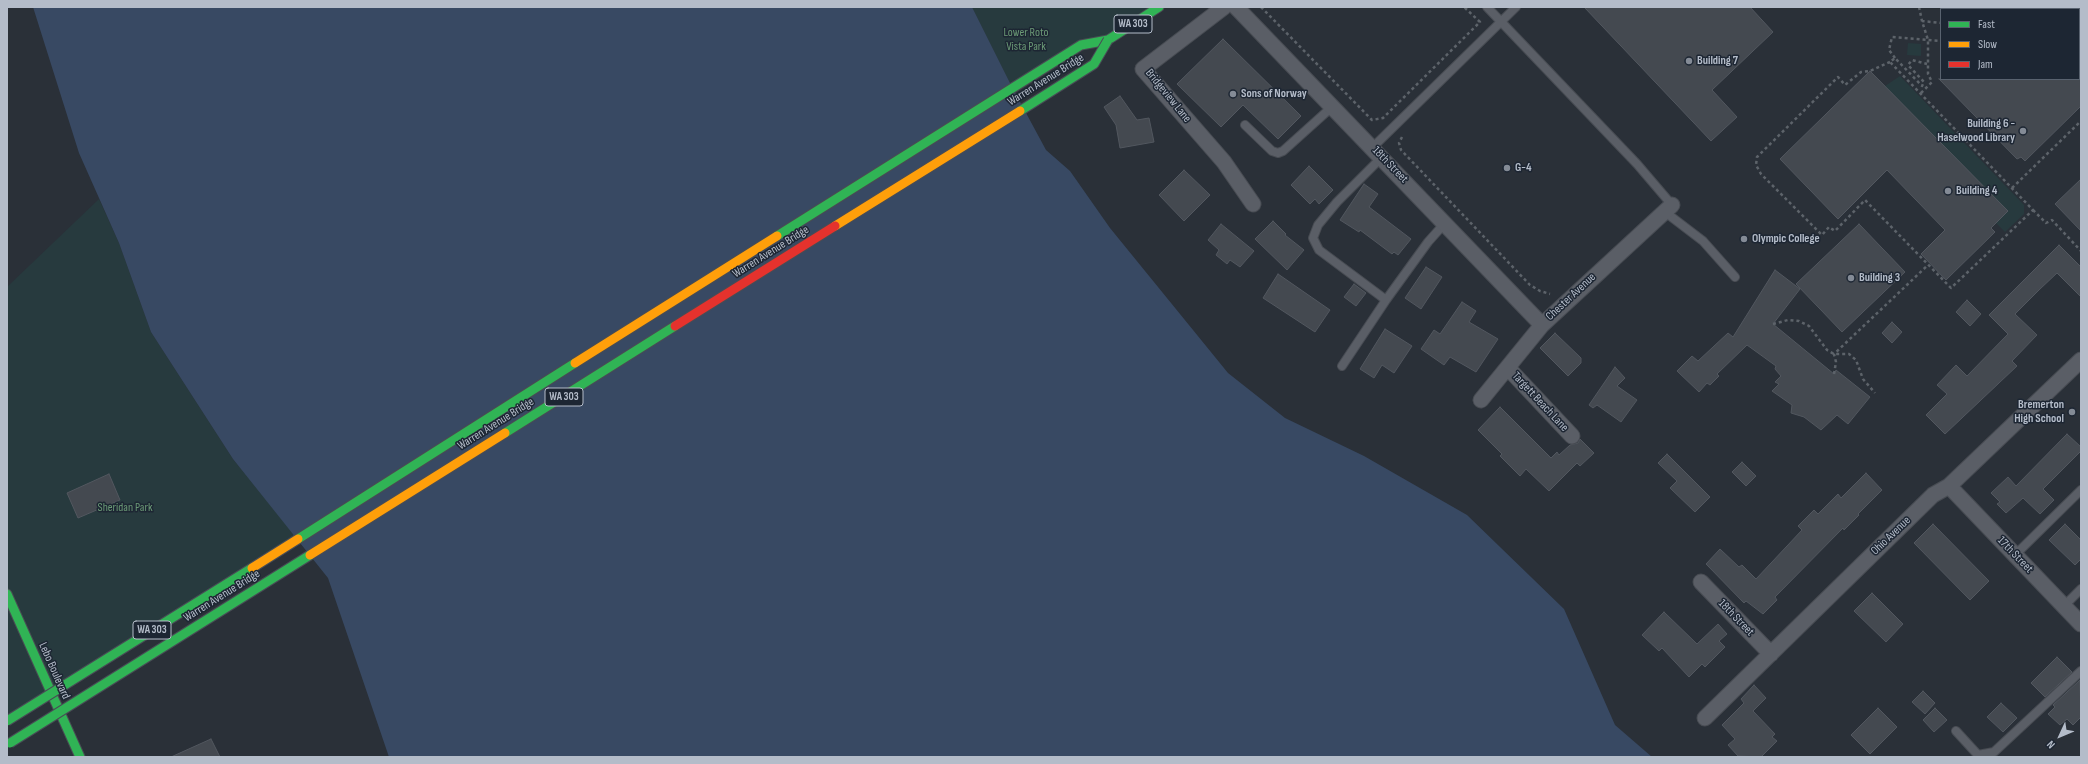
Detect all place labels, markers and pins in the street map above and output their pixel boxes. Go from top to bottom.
place label: Building 7 [1697,54,1738,68]
marker: Building 7 [1684,56,1694,66]
place label: Sons of Norway [1241,87,1307,101]
marker: Sons of Norway [1228,89,1238,99]
place label: Building 6 - Haselwood Library [1937,117,2015,145]
marker: Building 6 - Haselwood Library [2018,126,2028,136]
place label: G-4 [1515,161,1531,175]
marker: G-4 [1502,163,1512,173]
place label: Building 4 [1956,184,1997,198]
marker: Building 4 [1943,186,1953,196]
place label: Olympic College [1752,232,1820,246]
marker: Olympic College [1739,234,1749,244]
place label: Building 3 [1859,271,1900,285]
marker: Building 3 [1846,273,1856,283]
place label: Bremerton High School [2014,398,2064,426]
marker: Bremerton High School [2067,407,2077,417]

